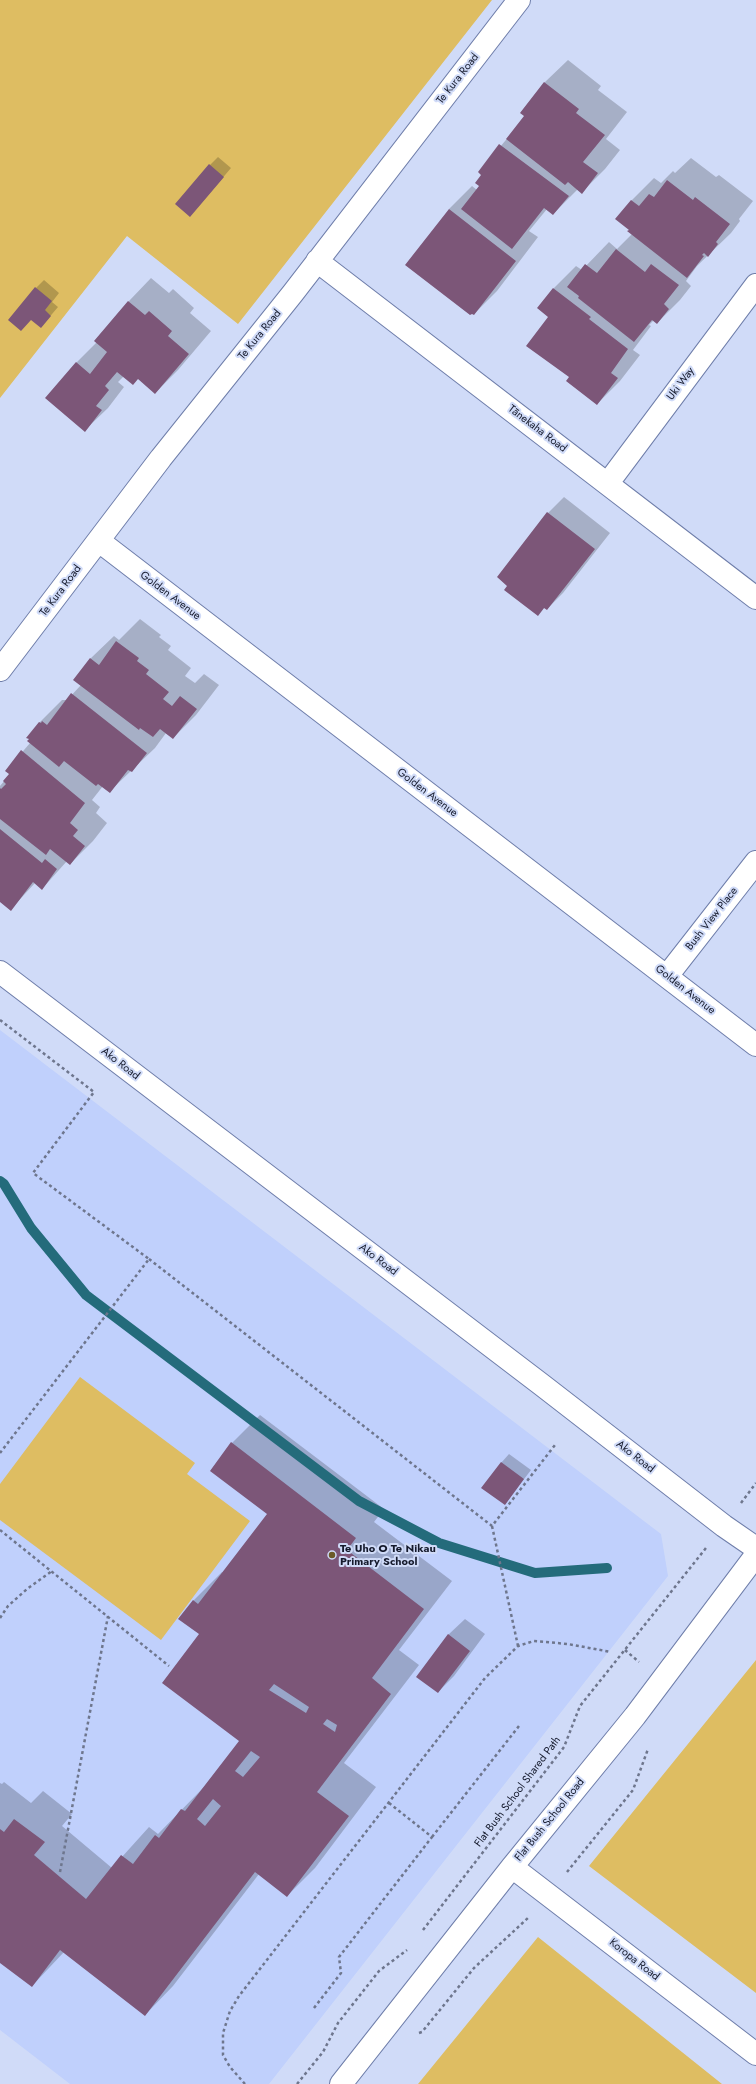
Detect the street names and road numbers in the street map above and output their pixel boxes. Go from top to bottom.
street label: Te Kura Road [434,51,482,107]
street label: Te Kura Road [236,307,284,363]
street label: Uki Way [664,365,698,403]
street label: Tānekaha Road [505,403,569,455]
street label: Te Kura Road [37,563,85,619]
street label: Golden Avenue [137,569,203,623]
street label: Golden Avenue [394,766,460,820]
street label: Bush View Place [683,885,741,953]
street label: Golden Avenue [652,963,718,1017]
street label: Ako Road [98,1045,142,1083]
street label: Ako Road [356,1241,400,1279]
street label: Ako Road [613,1438,657,1476]
street label: Flat Bush School Shared Path [472,1734,564,1850]
street label: Flat Bush School Road [512,1776,588,1864]
street label: Koropa Road [606,1936,662,1984]

